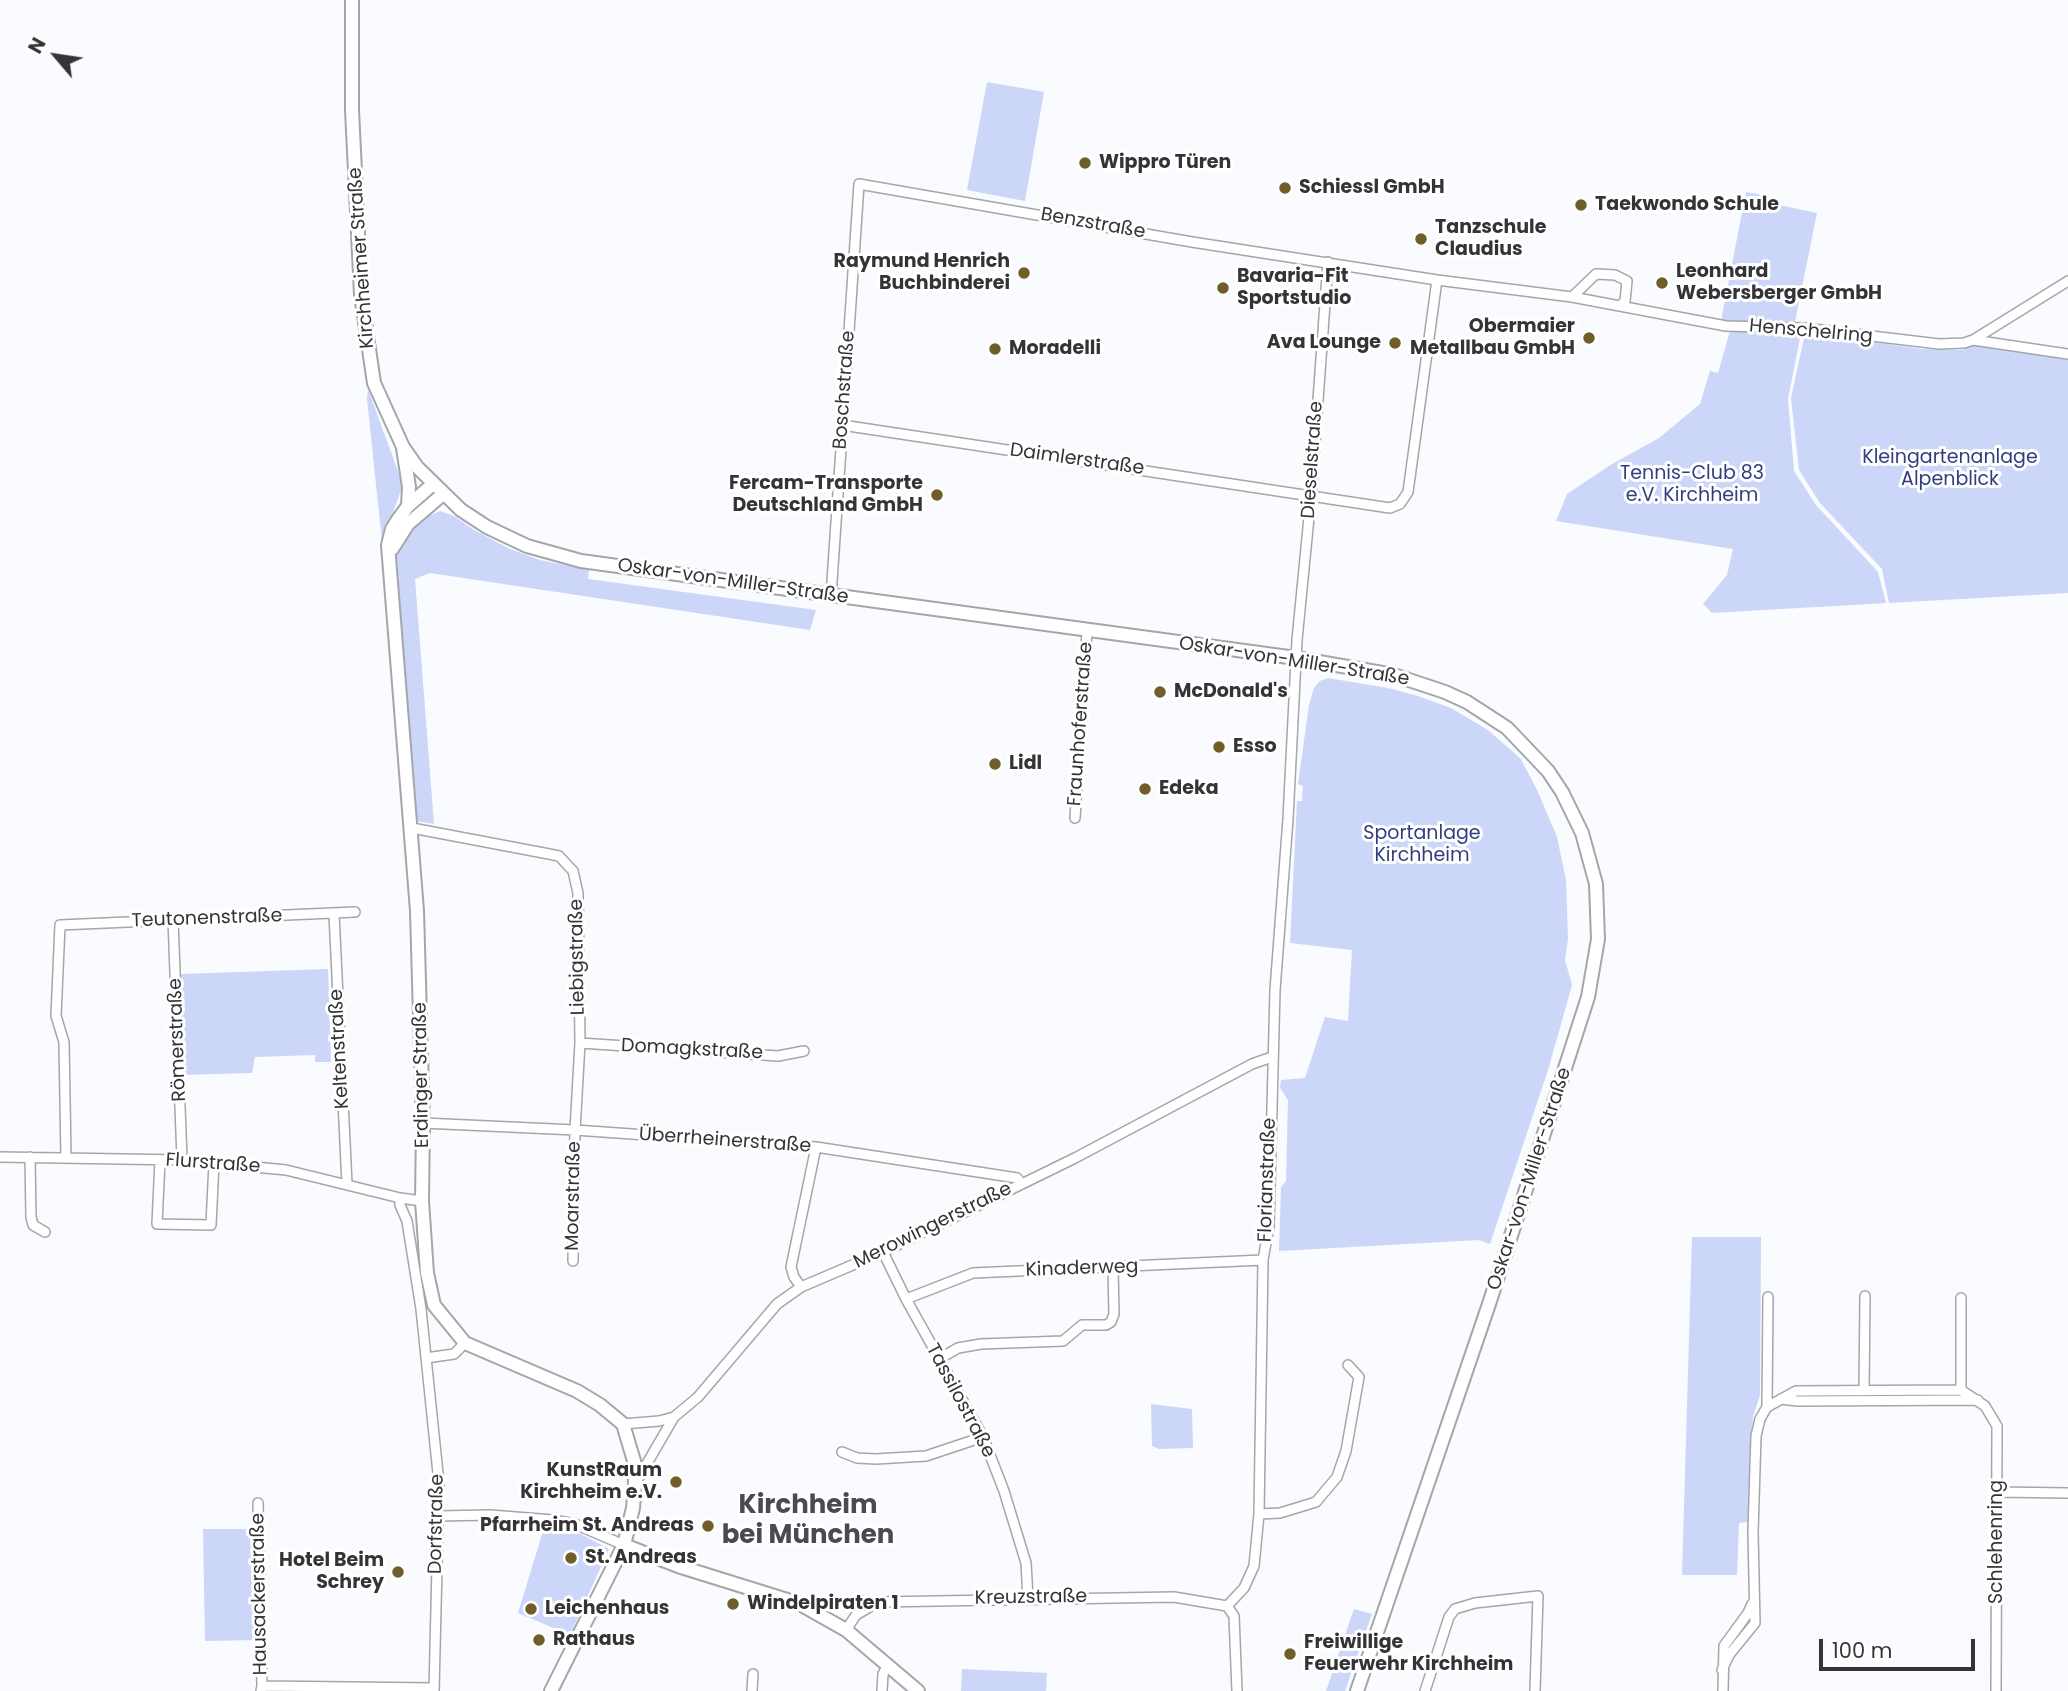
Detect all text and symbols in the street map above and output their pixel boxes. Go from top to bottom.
north arrow [21,21,91,91]
text: N [22,33,52,58]
place label: Wippro Türen [1099,152,1231,174]
marker: Wippro Türen [1077,155,1093,171]
street label: Kirchheimer Straße [344,167,380,349]
place label: Schiessl GmbH [1299,177,1445,199]
marker: Schiessl GmbH [1277,180,1293,196]
place label: Taekwondo Schule [1595,194,1779,216]
marker: Taekwondo Schule [1573,197,1589,213]
street label: Benzstraße [1039,204,1147,244]
place label: Tanzschule Claudius [1435,217,1546,261]
marker: Tanzschule Claudius [1413,231,1429,247]
place label: Raymund Henrich Buchbinderei [834,251,1010,295]
place label: Leonhard Webersberger GmbH [1676,261,1882,305]
marker: Raymund Henrich Buchbinderei [1016,265,1032,281]
place label: Bavaria-Fit Sportstudio [1237,266,1351,310]
marker: Leonhard Webersberger GmbH [1654,275,1670,291]
marker: Bavaria-Fit Sportstudio [1215,280,1231,296]
street label: Henschelring [1748,315,1874,349]
place label: Obermaier Metallbau GmbH [1410,316,1575,360]
street label: Boschstraße [829,330,861,450]
marker: Obermaier Metallbau GmbH [1581,330,1597,346]
place label: Ava Lounge [1267,332,1381,354]
marker: Ava Lounge [1387,335,1403,351]
place label: Moradelli [1009,338,1101,360]
marker: Moradelli [987,341,1003,357]
street label: Dieselstraße [1298,400,1328,520]
street label: Daimlerstraße [1008,439,1146,481]
park label: Kleingartenanlage Alpenblick [1862,447,2038,491]
park label: Tennis-Club 83 e.V. Kirchheim [1620,463,1764,507]
place label: Fercam-Transporte Deutschland GmbH [729,473,923,517]
marker: Fercam-Transporte Deutschland GmbH [929,487,945,503]
street label: Oskar-von-Miller-Straße [616,555,850,609]
street label: Oskar-von-Miller-Straße [1177,633,1411,691]
street label: Fraunhoferstraße [1064,641,1098,807]
place label: McDonald's [1174,681,1288,703]
marker: McDonald's [1152,684,1168,700]
place label: Esso [1233,736,1277,758]
marker: Esso [1211,739,1227,755]
place label: Lidl [1009,753,1042,775]
marker: Lidl [987,756,1003,772]
place label: Edeka [1159,778,1219,800]
marker: Edeka [1137,781,1153,797]
park label: Sportanlage Kirchheim [1363,823,1481,867]
street label: Liebigstraße [566,899,590,1015]
street label: Teutonenstraße [131,905,283,933]
street label: Römerstraße [164,978,192,1102]
street label: Keltenstraße [325,988,355,1110]
street label: Erdinger Straße [409,1002,435,1148]
street label: Domagkstraße [620,1035,764,1065]
street label: Oskar-von-Miller-Straße [1483,1065,1577,1293]
street label: Florianstraße [1254,1117,1282,1243]
street label: Überrheinerstraße [638,1124,812,1158]
street label: Moarstraße [562,1141,586,1251]
street label: Flurstraße [165,1149,261,1179]
street label: Merowingerstraße [850,1178,1016,1274]
street label: Kinaderweg [1025,1256,1139,1282]
street label: Tassilostraße [920,1340,1000,1462]
place label: KunstRaum Kirchheim e.V. [520,1460,662,1504]
street label: Dorfstraße [425,1474,449,1574]
marker: KunstRaum Kirchheim e.V. [668,1474,684,1490]
street label: Schlehenring [1986,1480,2008,1604]
district label: Kirchheim bei München [722,1490,894,1552]
street label: Hausackerstraße [247,1513,273,1675]
place label: Pfarrheim St. Andreas [480,1515,694,1537]
marker: Pfarrheim St. Andreas [700,1518,716,1534]
place label: St. Andreas [585,1547,697,1569]
place label: Hotel Beim Schrey [279,1550,384,1594]
marker: St. Andreas [563,1550,579,1566]
marker: Hotel Beim Schrey [390,1564,406,1580]
street label: Kreuzstraße [975,1586,1087,1610]
place label: Windelpiraten 1 [747,1593,899,1615]
marker: Windelpiraten 1 [725,1596,741,1612]
place label: Leichenhaus [545,1598,669,1620]
marker: Leichenhaus [523,1601,539,1617]
scale bar [1823,1624,1979,1668]
place label: Rathaus [553,1629,635,1651]
marker: Rathaus [531,1632,547,1648]
place label: Freiwillige Feuerwehr Kirchheim [1304,1632,1513,1676]
text: 100 m [1832,1636,1892,1665]
marker: Freiwillige Feuerwehr Kirchheim [1282,1646,1298,1662]

